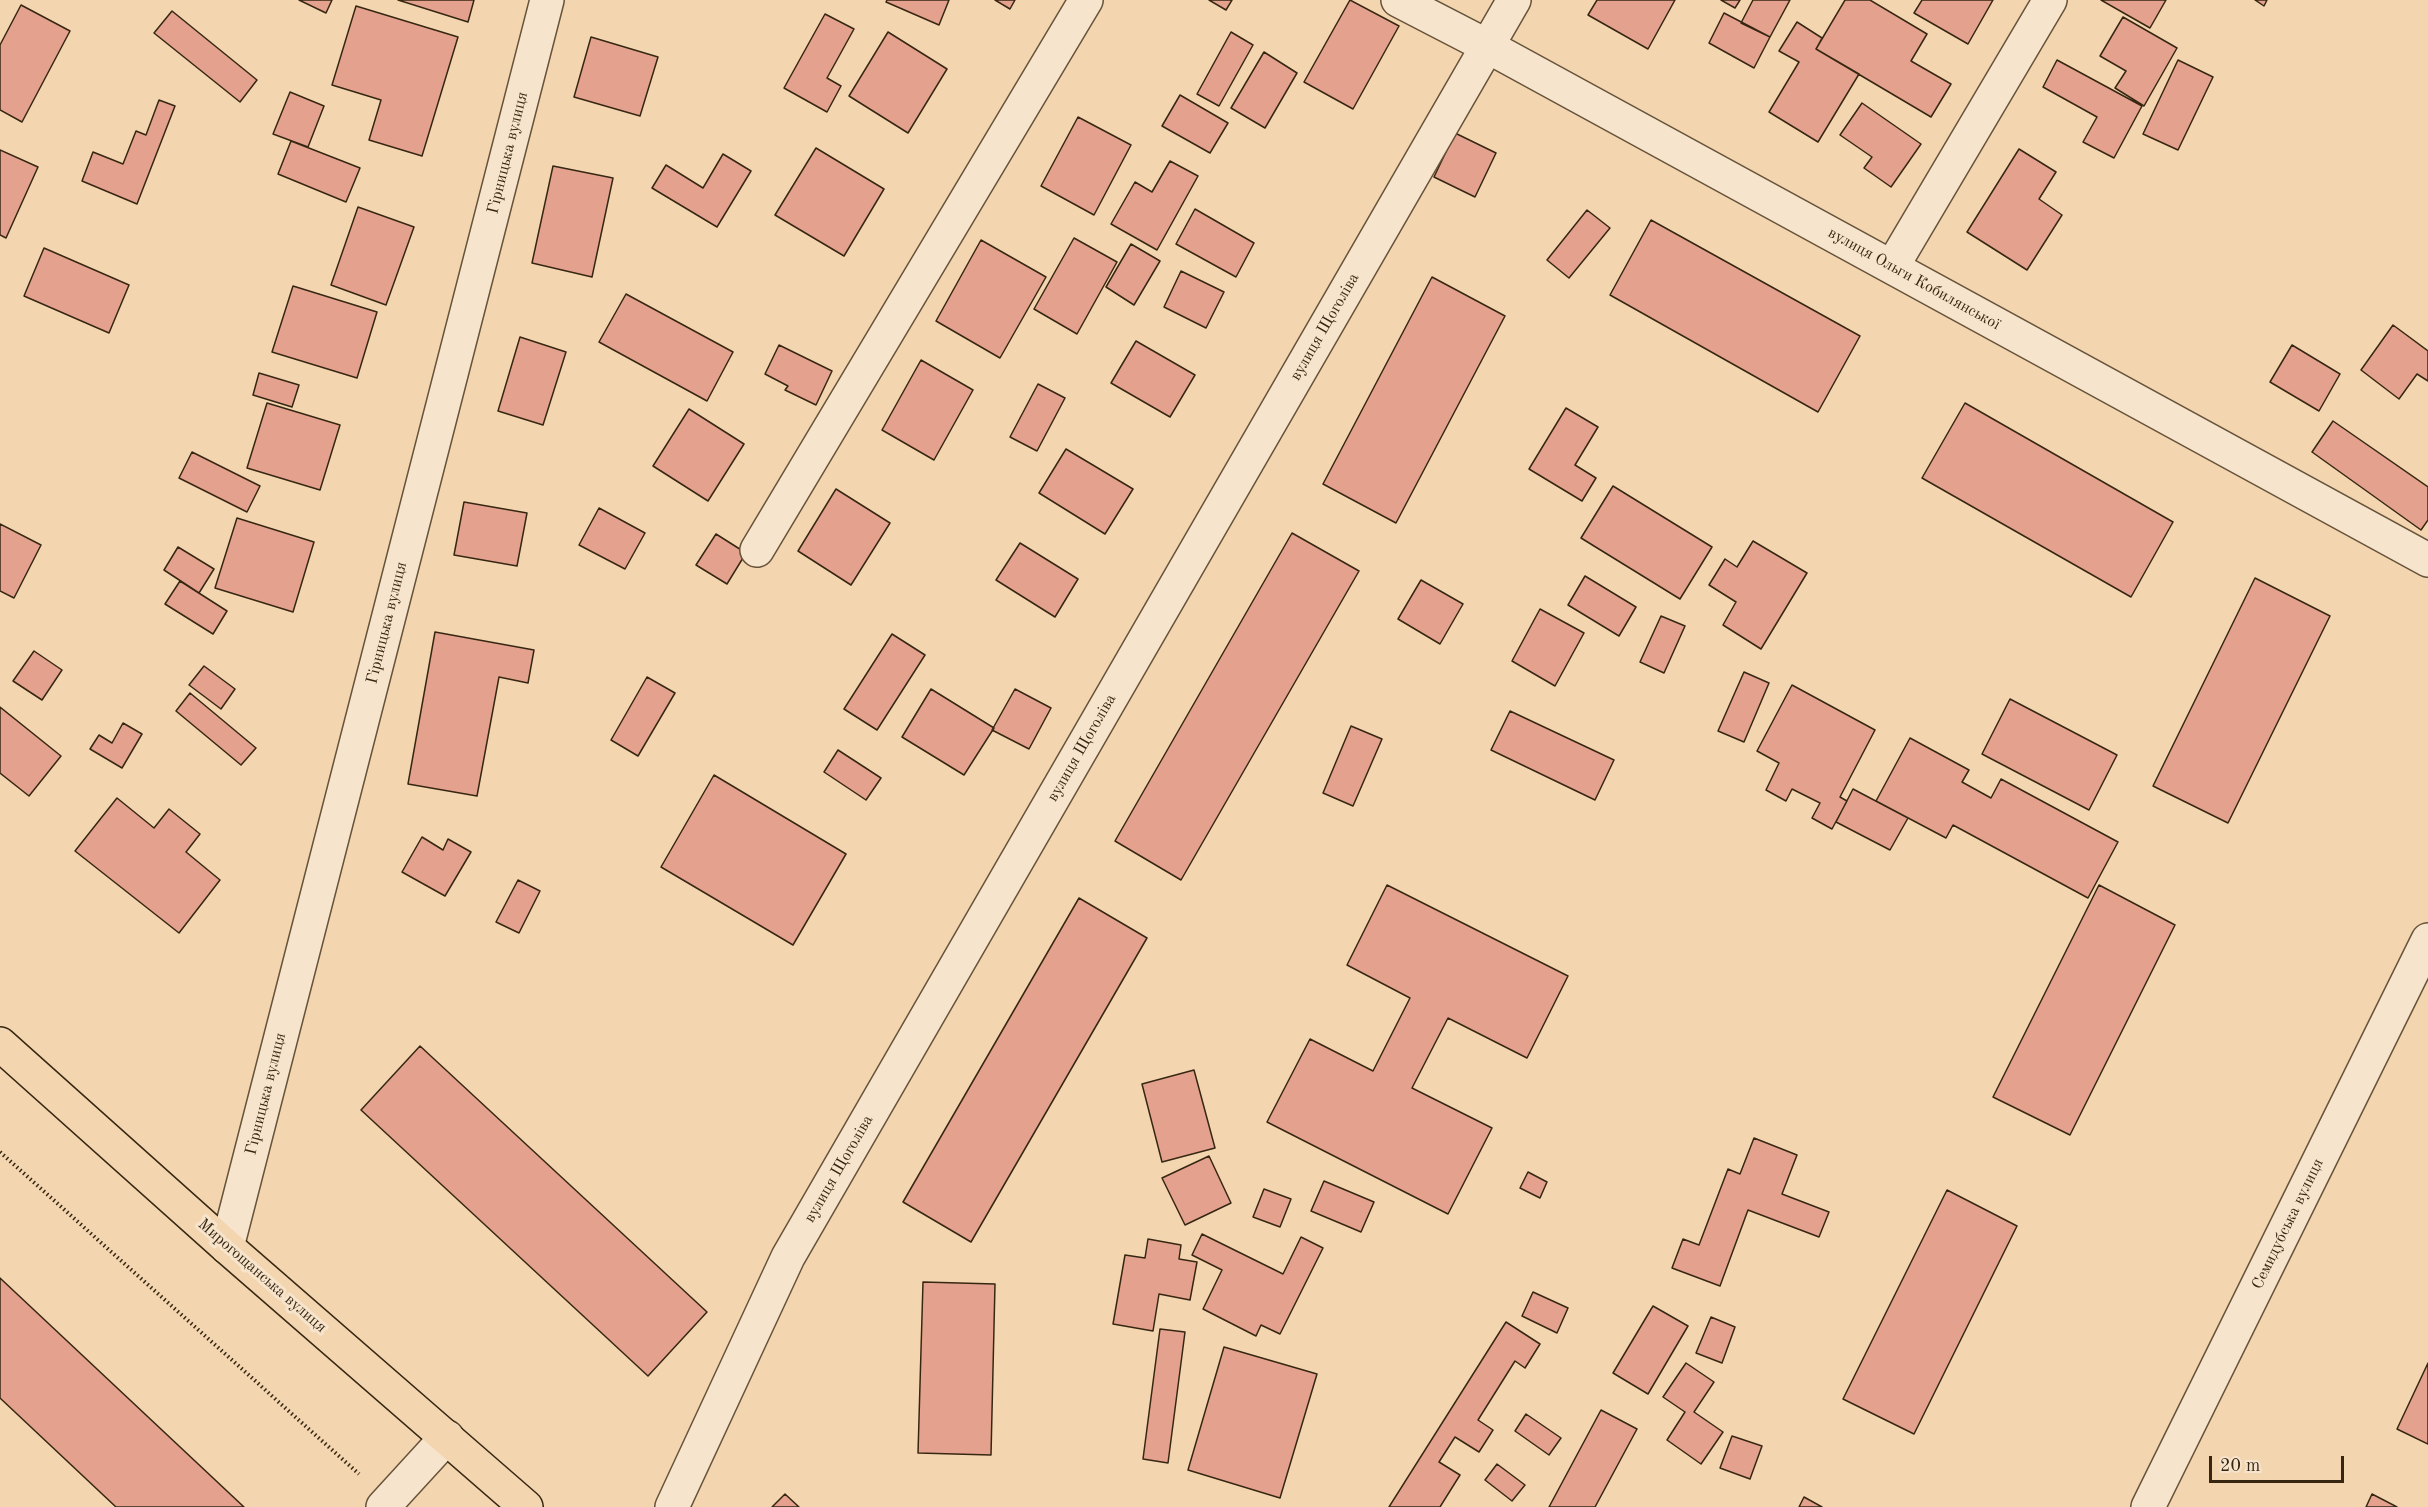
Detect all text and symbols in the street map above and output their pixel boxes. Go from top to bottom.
street label: Гірницька вулиця [484,90,532,216]
street label: вулиця Ольги Кобилянської [1824,224,2004,334]
street label: вулиця Щоголіва [1286,270,1364,384]
street label: Гірницька вулиця [363,560,411,686]
street label: вулиця Щоголіва [1043,691,1121,805]
street label: Гірницька вулиця [242,1031,290,1157]
street label: вулиця Щоголіва [800,1112,878,1226]
street label: Семидубська вулиця [2248,1155,2328,1293]
street label: Мирогощанська вулиця [194,1215,330,1337]
scale bar [2212,1444,2347,1482]
text: 20 m [2220,1457,2260,1475]

